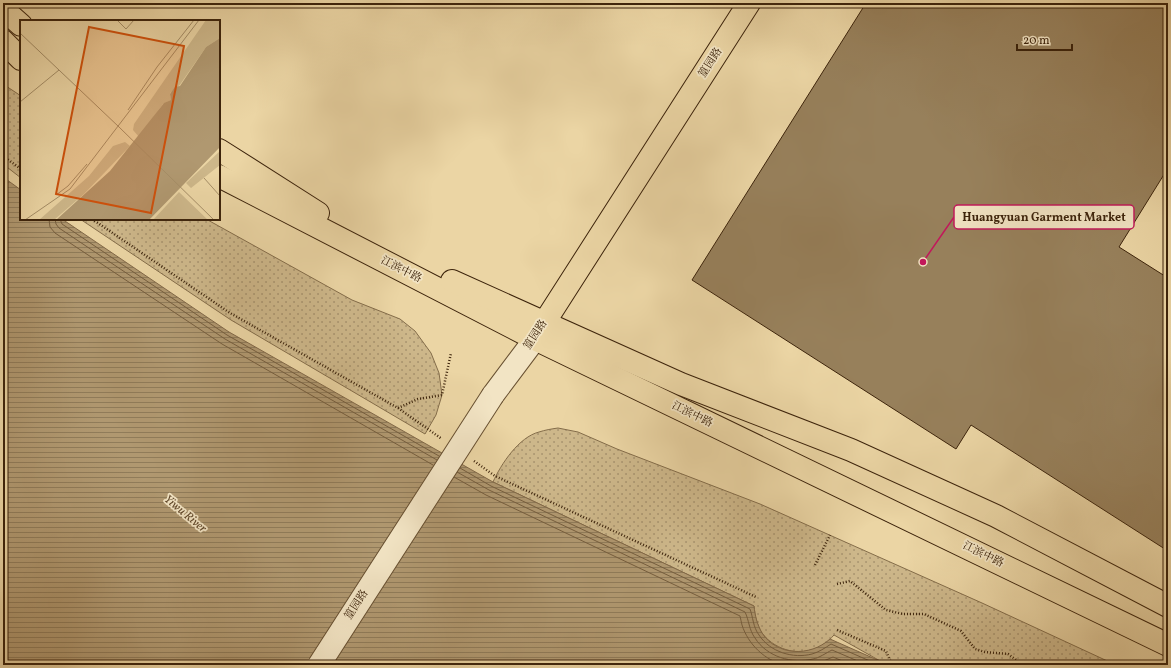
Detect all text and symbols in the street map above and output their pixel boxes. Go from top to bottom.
inset map [20,20,220,220]
scale bar [1017,26,1072,52]
text: 20 m [1023,33,1050,49]
street label: 篁园路 [696,45,726,81]
callout: Huangyuan Garment Market [954,205,1134,229]
text: Huangyuan Garment Market [962,210,1126,226]
street label: 江滨中路 [378,253,424,287]
street label: 篁园路 [521,317,551,353]
street label: 江滨中路 [669,399,715,431]
water label: Yiwu River [160,491,210,537]
street label: 江滨中路 [960,539,1006,571]
street label: 篁园路 [342,587,372,623]

